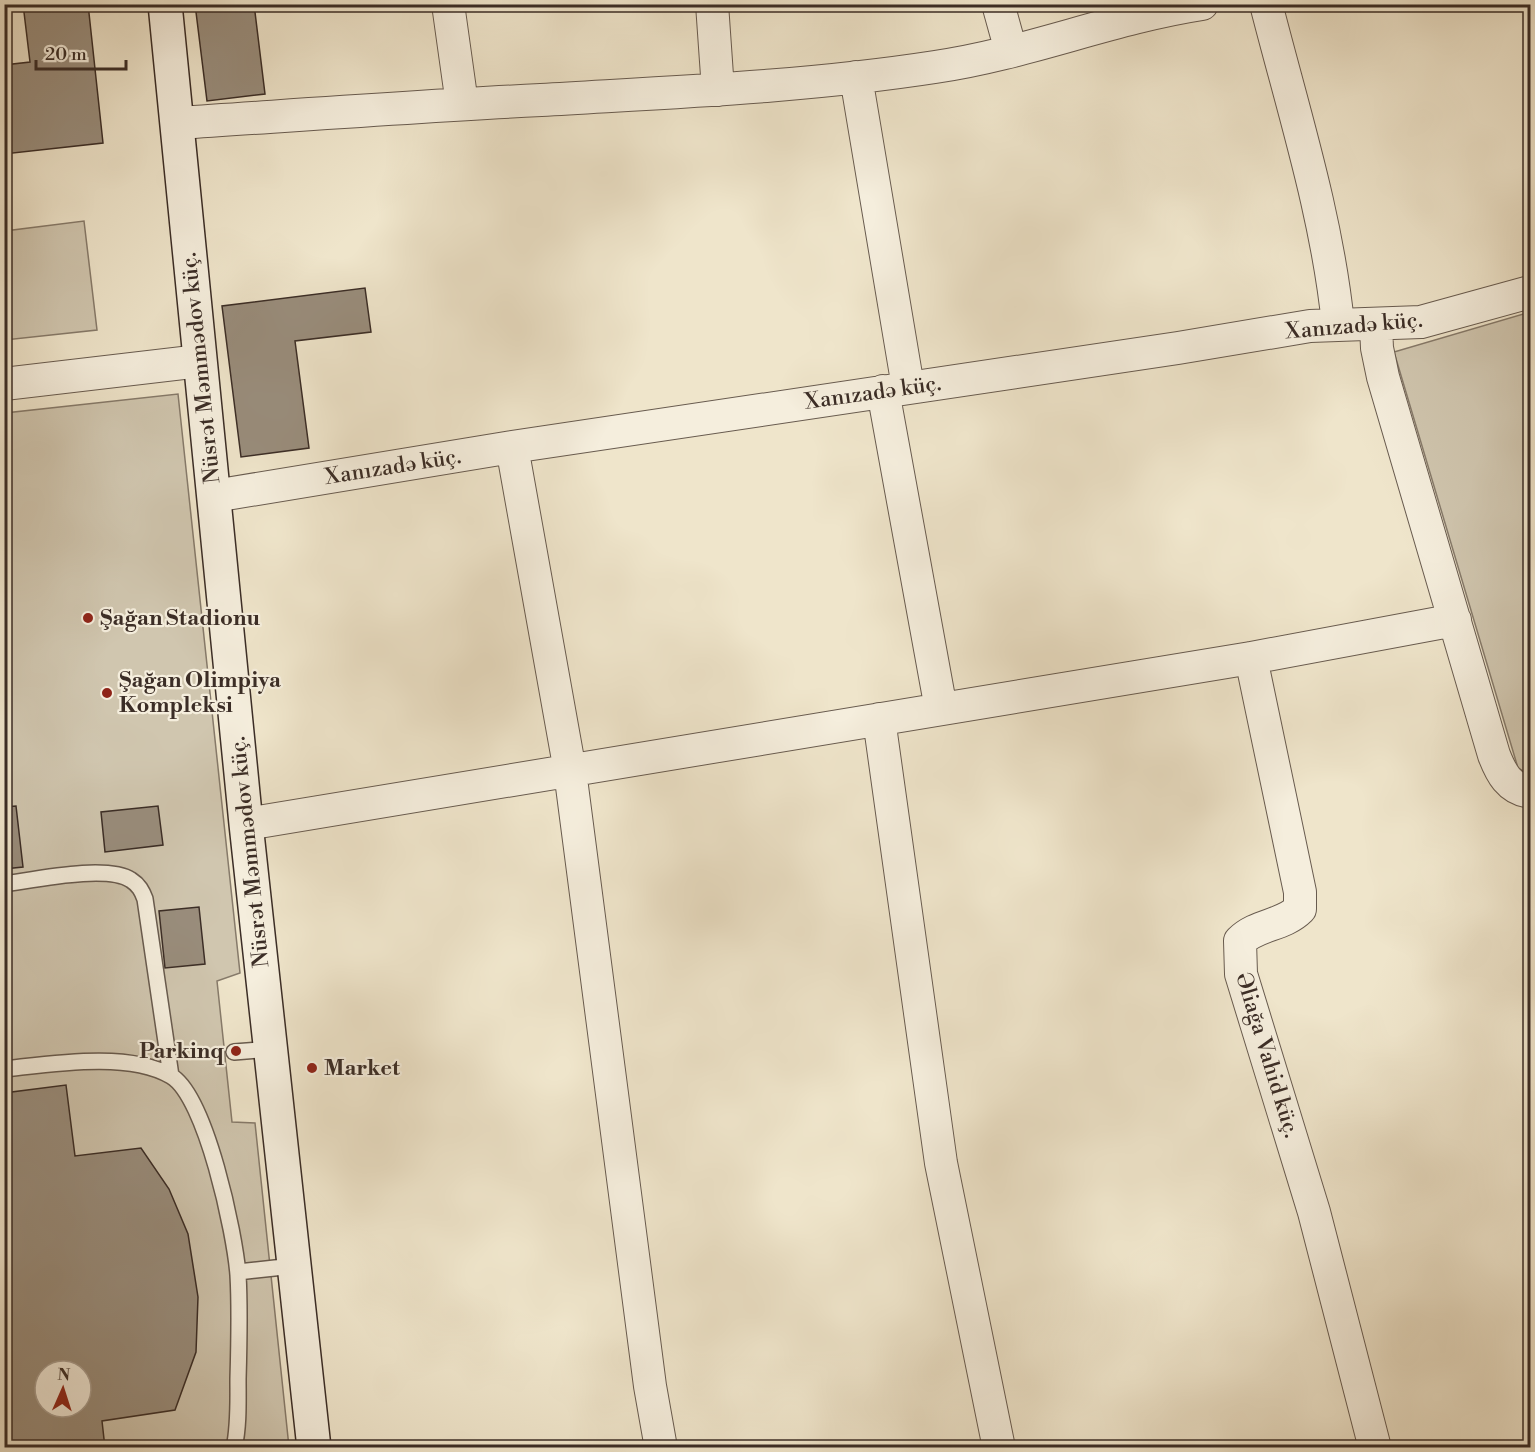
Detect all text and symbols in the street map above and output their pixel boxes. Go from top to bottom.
scale bar [36,33,126,71]
text: 20 m [45,43,87,66]
street label: Nüsrət Məmmədov küç. [175,251,227,485]
street label: Xanızadə küç. [1283,307,1424,346]
street label: Xanızadə küç. [802,370,943,416]
street label: Xanızadə küç. [322,443,463,491]
place label: Şağan Stadionu [100,605,260,632]
marker: Şağan Stadionu [81,611,95,625]
place label: Şağan Olimpiya Kompleksi [119,667,282,719]
marker: Şağan Olimpiya Kompleksi [100,686,114,700]
street label: Nüsrət Məmmədov küç. [224,735,276,969]
street label: Əliağa Vahid küç. [1229,969,1305,1141]
place label: Parkinq [139,1038,224,1065]
marker: Parkinq [229,1044,243,1058]
place label: Market [324,1055,400,1082]
marker: Market [305,1061,319,1075]
north arrow [33,1359,93,1419]
text: N [57,1365,71,1385]

